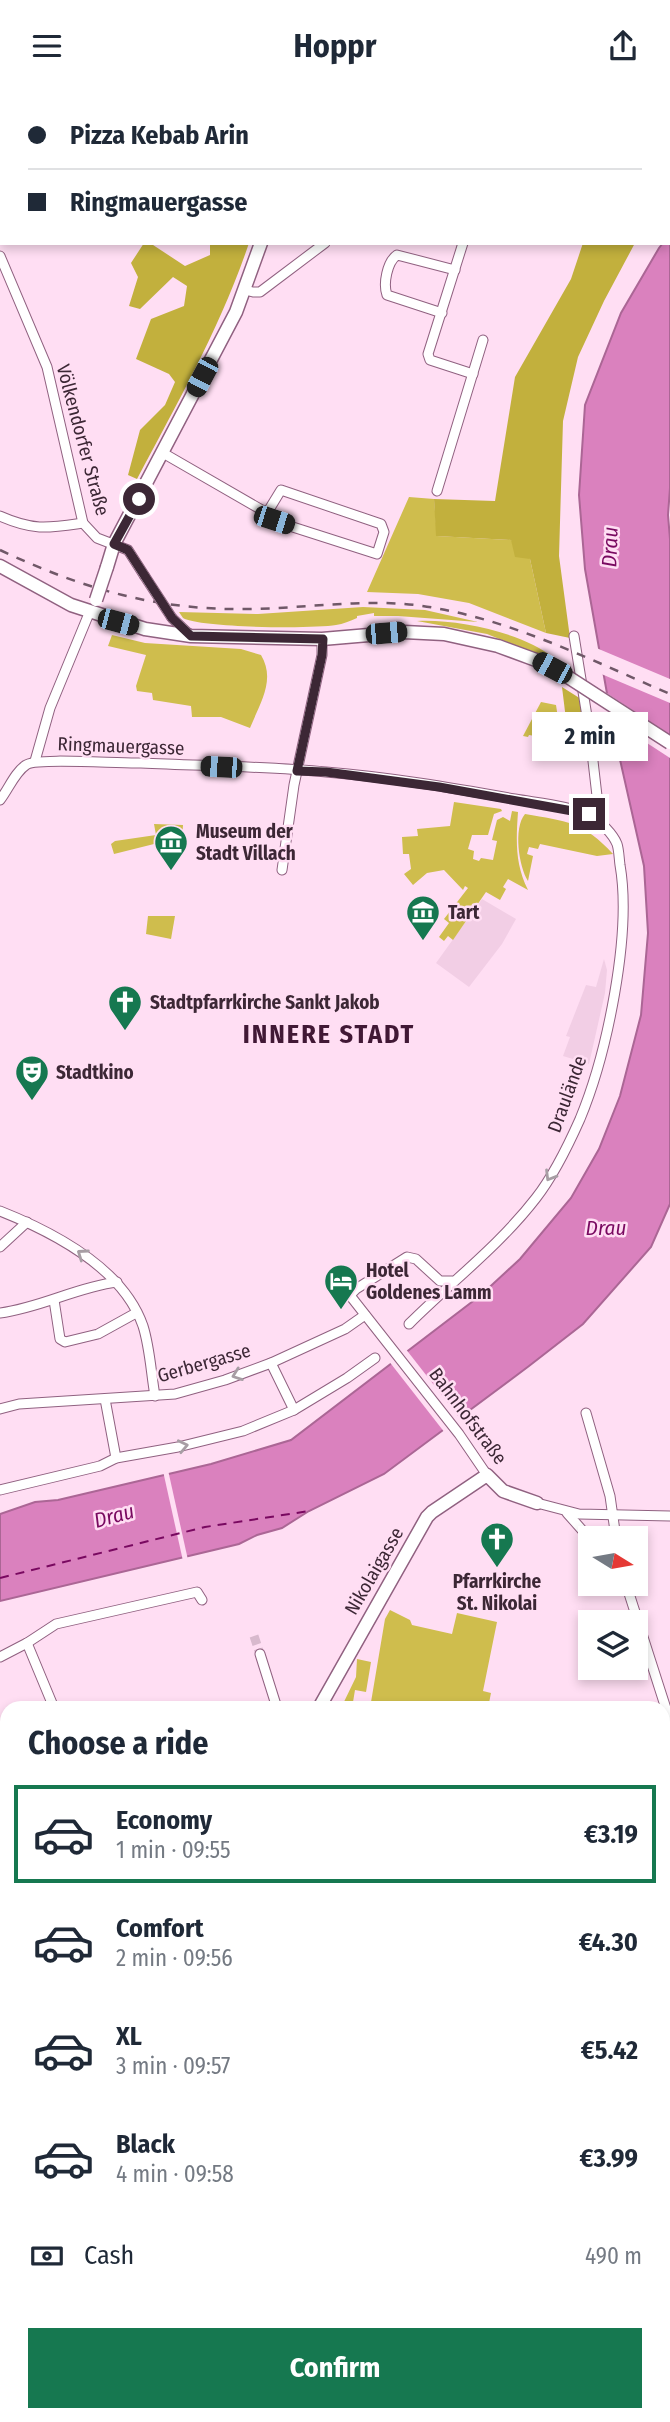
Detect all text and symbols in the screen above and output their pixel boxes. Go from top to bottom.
icon: menu [28,27,66,65]
text: Hoppr [294,27,376,65]
icon: share [604,27,642,65]
text: Pizza Kebab Arin [70,120,249,151]
text: Ringmauergasse [70,187,247,218]
car [183,354,222,400]
street label: Völkendorfer Straße [52,362,114,518]
route start [123,483,155,515]
car [251,504,298,536]
water label: Drau [596,526,624,568]
car [95,606,142,638]
car [365,621,408,645]
car [529,649,576,687]
callout: 2 min [531,713,647,761]
text: 2 min [565,722,616,750]
street label: Ringmauergasse [57,732,185,760]
car [200,755,243,779]
route end [573,798,605,830]
place label: Museum der Stadt Villach [196,820,296,865]
museum icon: Museum der Stadt Villach [152,823,190,872]
museum icon: Tart [404,893,442,942]
place label: Tart [448,901,480,924]
church icon: Stadtpfarrkirche Sankt Jakob [106,983,144,1032]
place label: Stadtpfarrkirche Sankt Jakob [150,991,380,1014]
district label: INNERE STADT [243,1019,415,1050]
street label: Draulände [542,1052,592,1136]
theatre icon: Stadtkino [13,1053,51,1102]
place label: Stadtkino [56,1061,134,1084]
one-way arrow [545,1168,558,1181]
water label: Drau [586,1215,626,1241]
one-way arrow [77,1250,90,1262]
place label: Hotel Goldenes Lamm [366,1259,491,1304]
hotel icon: Hotel Goldenes Lamm [322,1262,360,1311]
street label: Gerbergasse [155,1339,253,1387]
street label: Bahnhofstraße [424,1363,512,1469]
one-way arrow [232,1367,244,1381]
one-way arrow [177,1439,189,1454]
water label: Drau [91,1498,137,1534]
church icon: Pfarrkirche St. Nikolai [478,1520,516,1569]
street label: Nikolaigasse [340,1523,408,1619]
north arrow [578,1526,648,1596]
map controls [578,1526,648,1680]
place label: Pfarrkirche St. Nikolai [453,1570,542,1615]
button: layers [578,1610,648,1680]
text: Choose a ride [28,1724,209,1762]
icon: car [32,1803,95,1866]
text: Economy [116,1805,212,1836]
text: €3.19 [584,1819,638,1850]
text: 1 min · 09:55 [116,1836,231,1864]
icon: car [32,1911,95,1974]
text: Comfort [116,1913,204,1944]
text: €4.30 [579,1927,638,1958]
text: 2 min · 09:56 [116,1944,233,1972]
icon: car [32,2019,95,2082]
text: XL [116,2021,142,2052]
text: €5.42 [581,2035,638,2066]
text: 3 min · 09:57 [116,2052,230,2080]
icon: car [32,2127,95,2190]
text: Black [116,2129,175,2160]
text: €3.99 [579,2143,638,2174]
text: 4 min · 09:58 [116,2160,234,2188]
icon: cash [28,2237,66,2275]
text: Cash [84,2240,134,2271]
text: 490 m [585,2242,642,2270]
button: Confirm [28,2328,642,2408]

